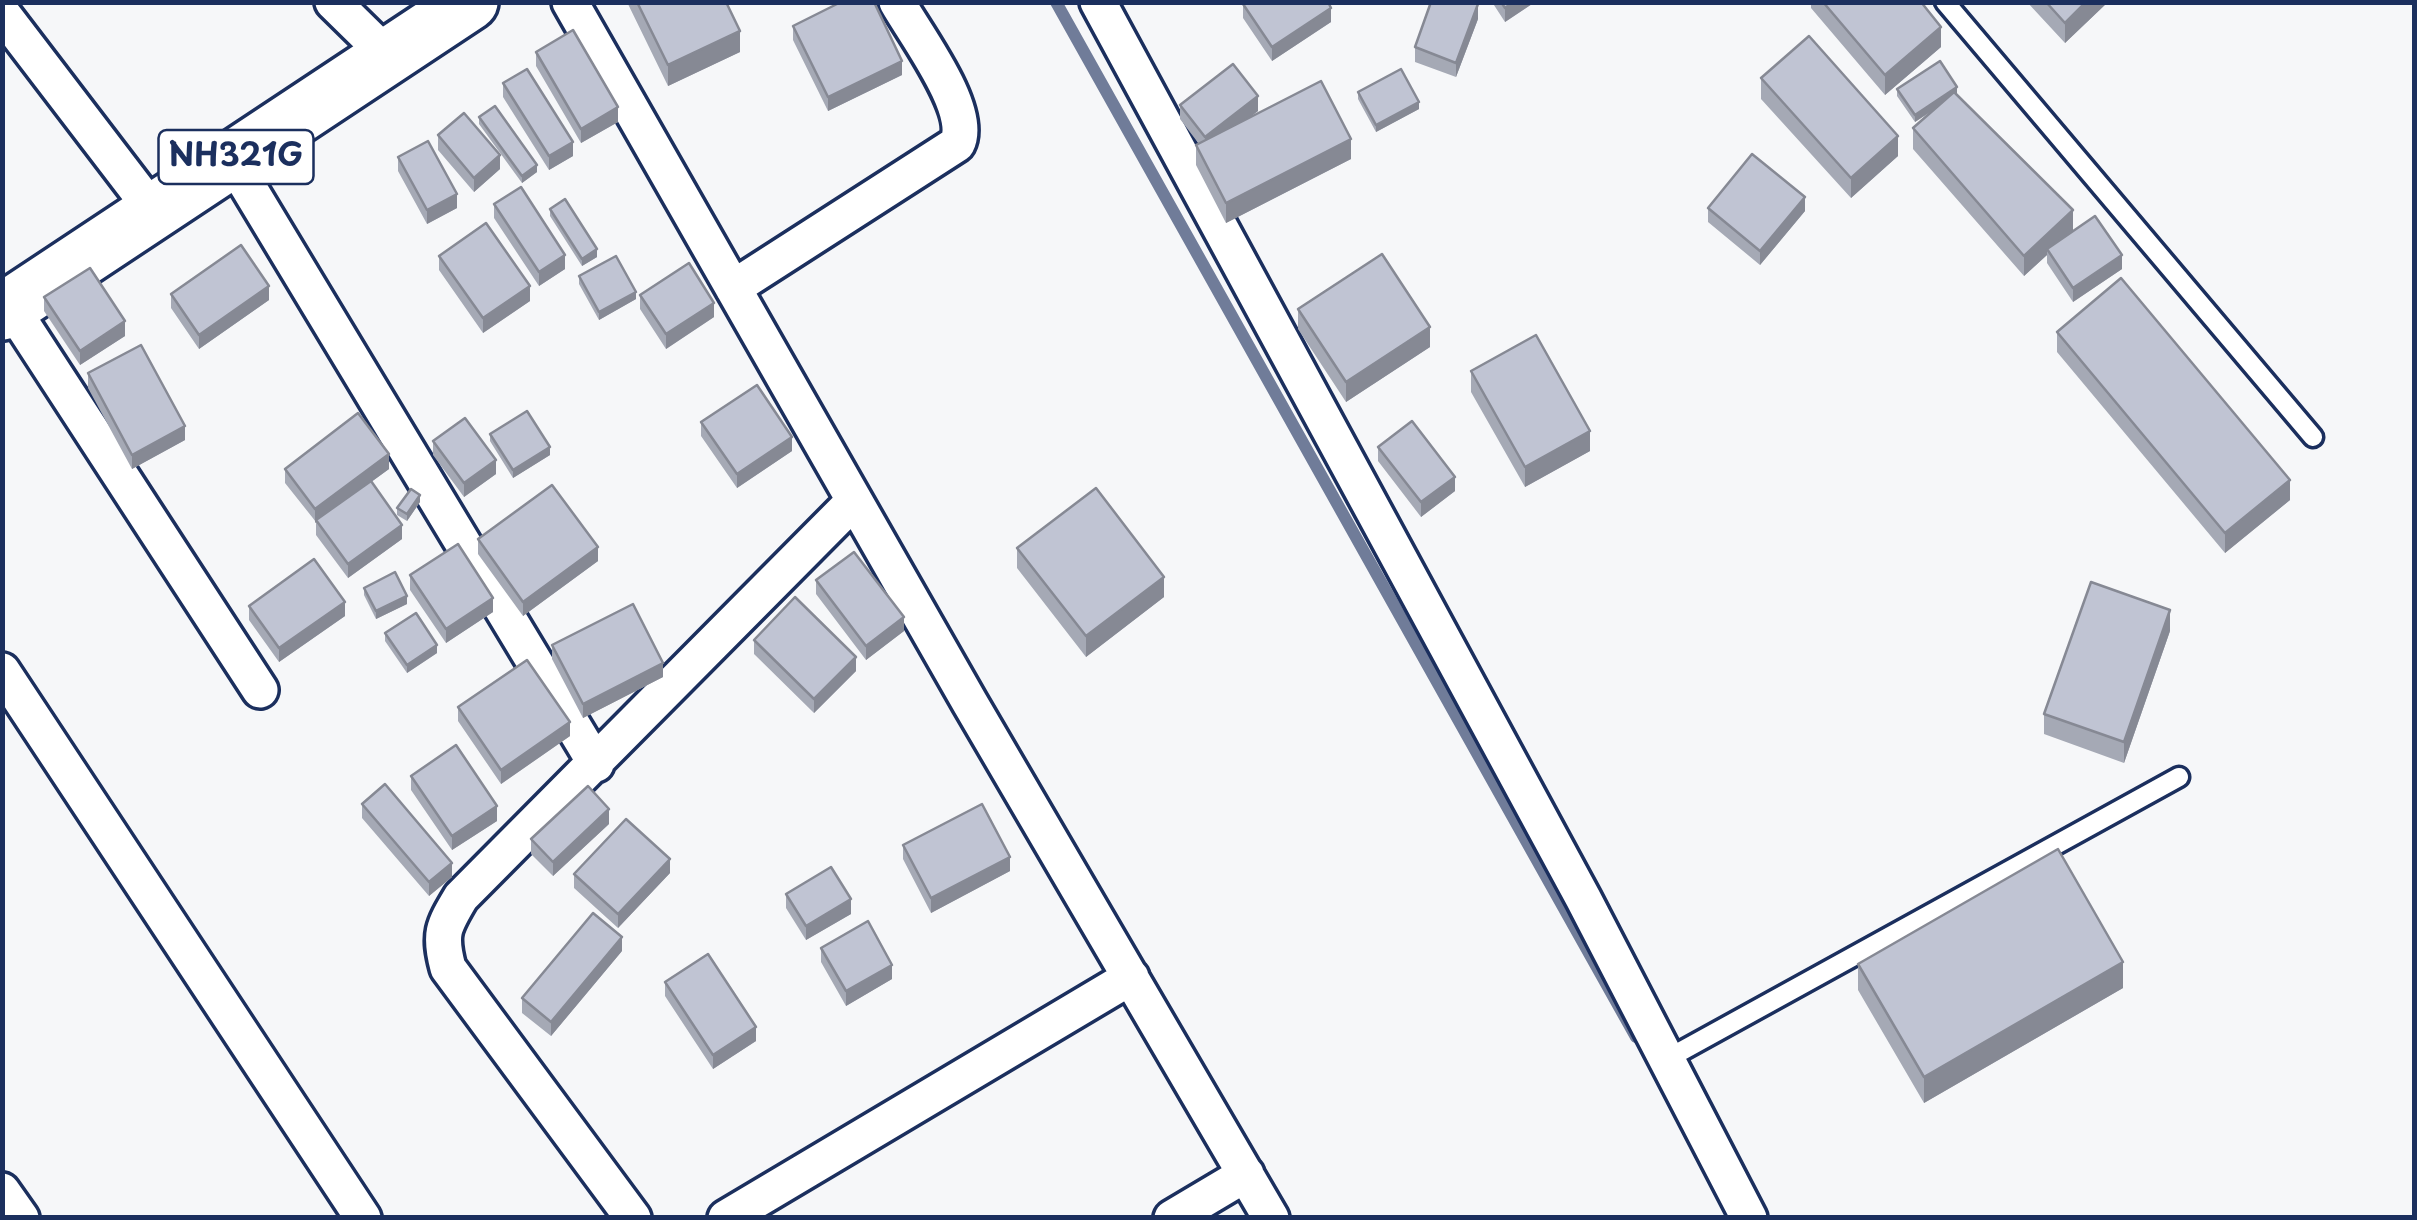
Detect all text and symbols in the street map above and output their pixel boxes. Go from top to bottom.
road number: NH321G [158,130,314,184]

